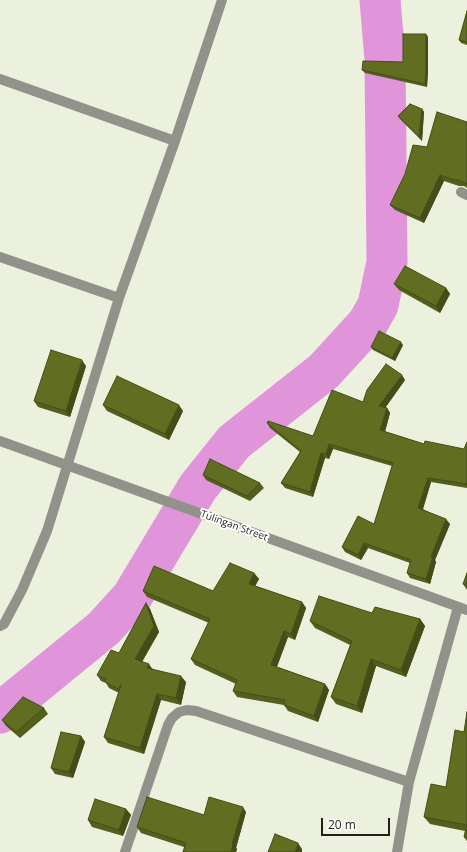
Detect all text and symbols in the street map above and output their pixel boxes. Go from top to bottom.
street label: Tulingan Street [199,508,269,544]
scale bar [323,810,392,836]
text: 20 m [328,816,356,833]

